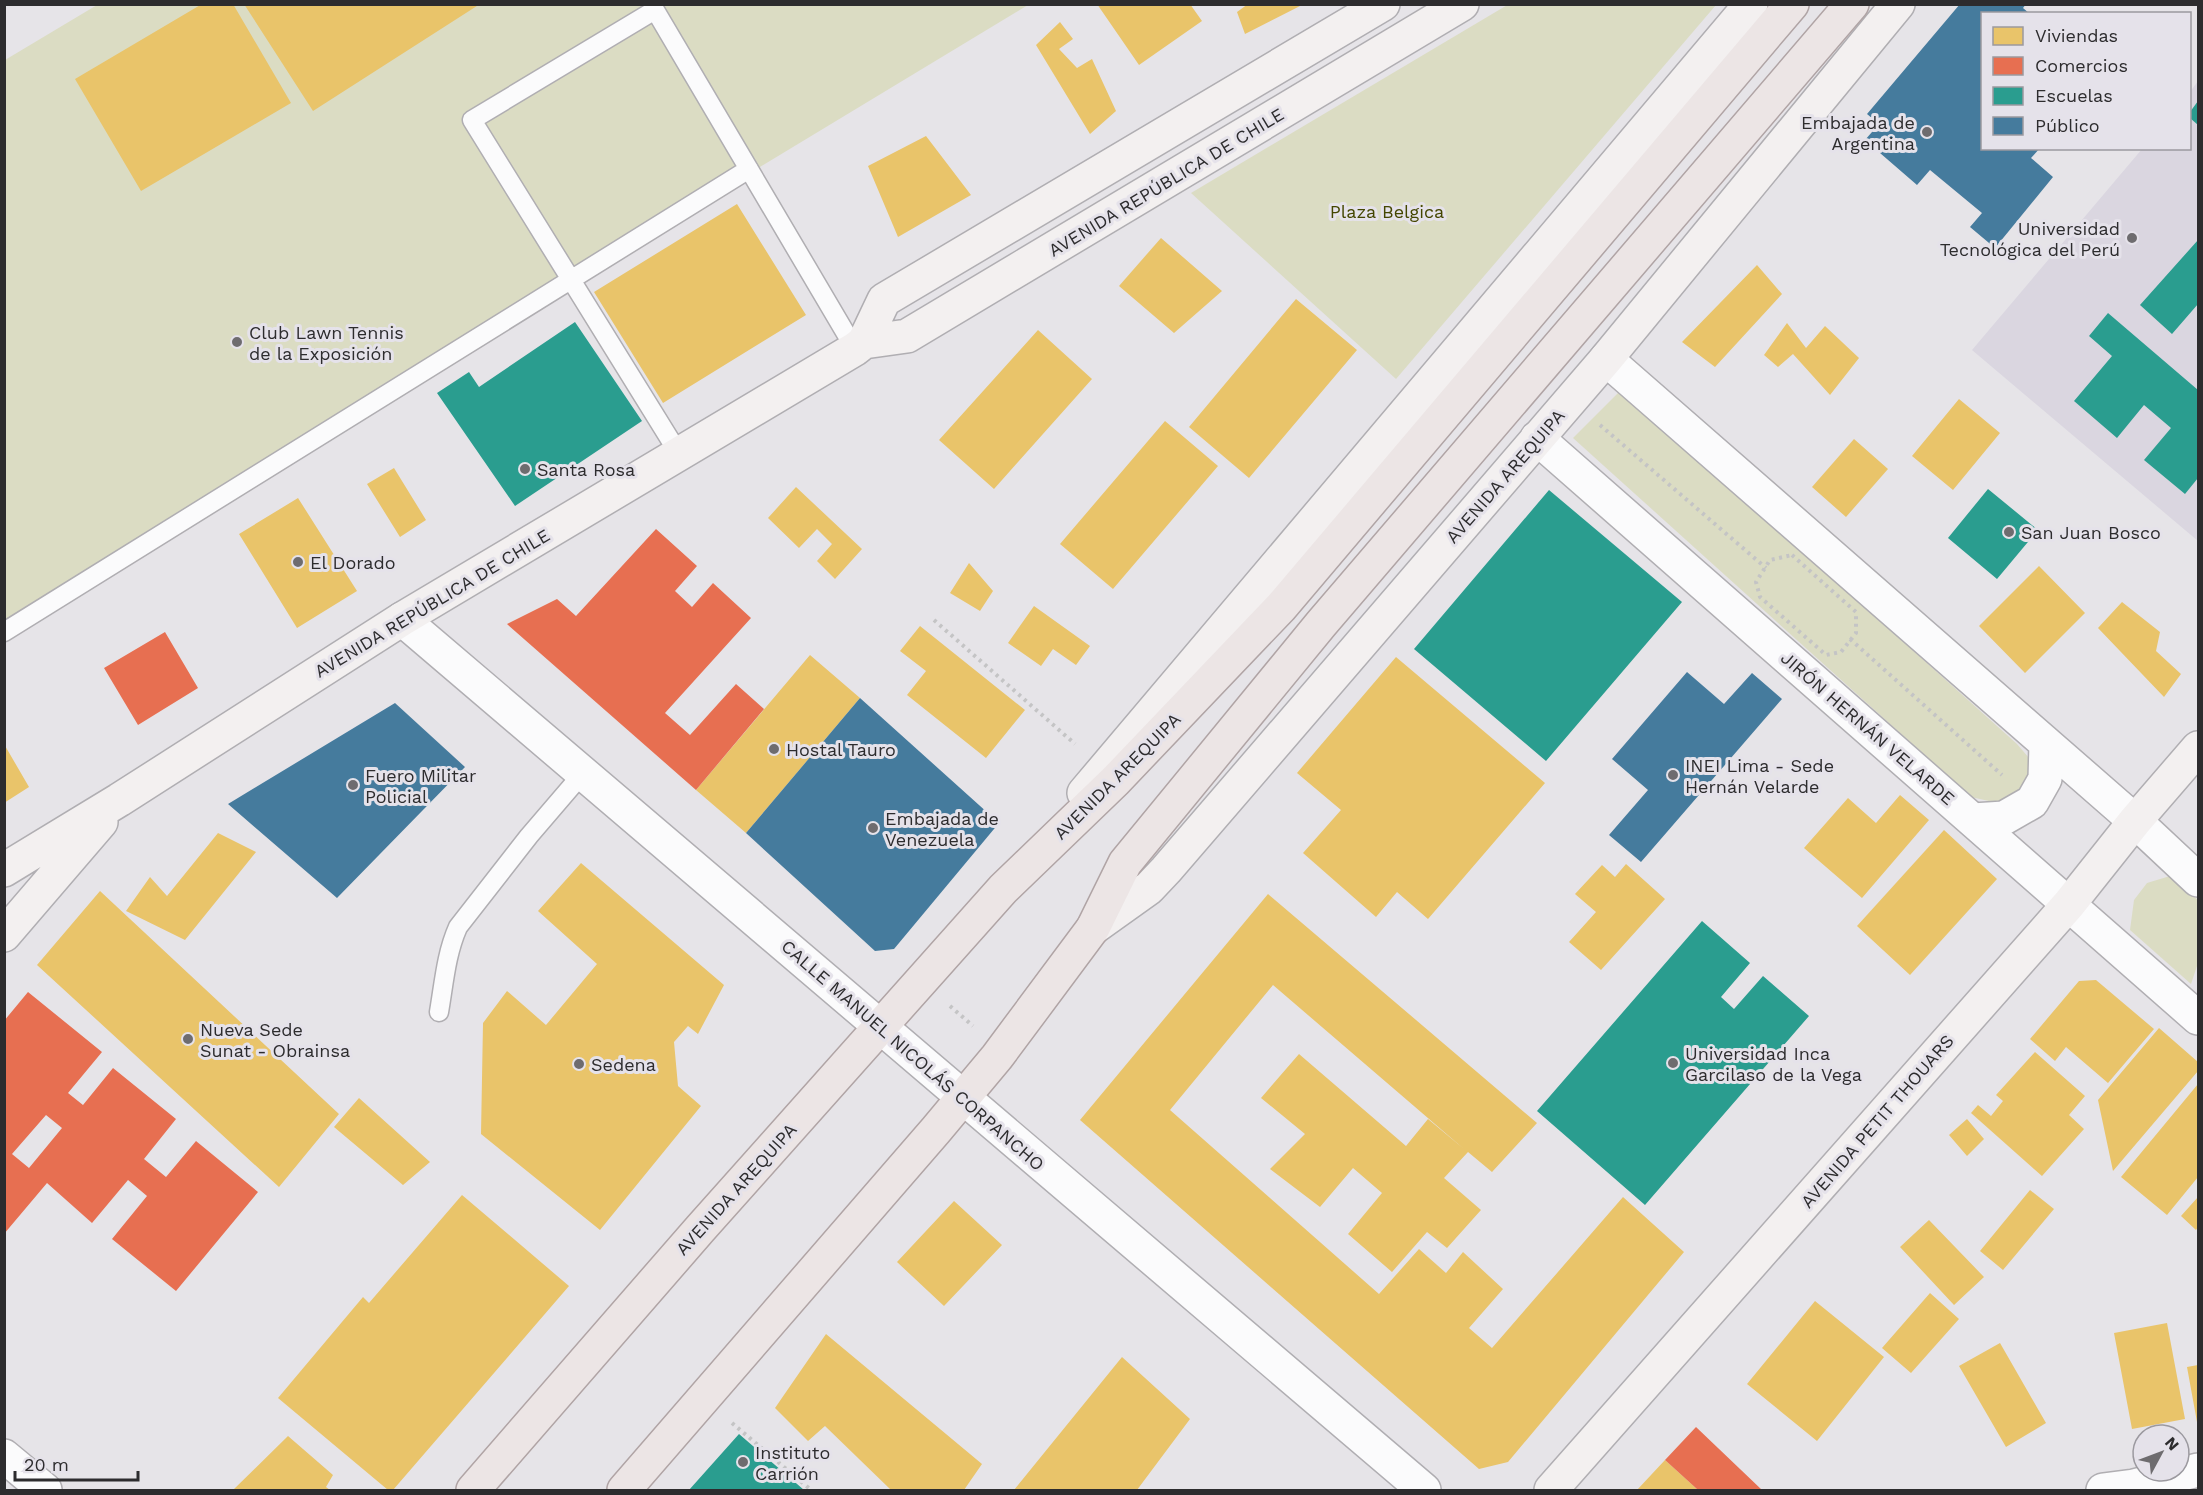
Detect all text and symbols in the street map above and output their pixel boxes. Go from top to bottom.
legend [1981,12,2191,150]
text: Viviendas [2035,25,2118,46]
text: Comercios [2035,55,2128,76]
text: Escuelas [2035,85,2113,106]
street label: AVENIDA REPÚBLICA DE CHILE [1045,103,1287,261]
place label: Embajada de Argentina [1801,112,1915,154]
text: Público [2035,115,2100,136]
marker: Embajada de Argentina [1920,125,1934,139]
park label: Plaza Belgica [1330,201,1444,222]
place label: Universidad Tecnológica del Perú [1940,218,2120,260]
marker: Universidad Tecnológica del Perú [2125,231,2139,245]
place label: Club Lawn Tennis de la Exposición [249,322,404,364]
marker: Club Lawn Tennis de la Exposición [230,335,244,349]
street label: AVENIDA AREQUIPA [1441,405,1569,547]
place label: Santa Rosa [537,459,635,480]
marker: Santa Rosa [518,462,532,476]
place label: San Juan Bosco [2021,522,2161,543]
street label: AVENIDA REPÚBLICA DE CHILE [311,524,553,682]
marker: San Juan Bosco [2002,525,2016,539]
place label: El Dorado [310,552,396,573]
marker: El Dorado [291,555,305,569]
street label: JIRÓN HERNÁN VELARDE [1777,647,1959,809]
street label: AVENIDA AREQUIPA [1049,708,1185,844]
place label: Hostal Tauro [786,739,896,760]
marker: Hostal Tauro [767,742,781,756]
place label: INEI Lima - Sede Hernán Velarde [1685,755,1834,797]
place label: Fuero Militar Policial [365,765,476,807]
marker: INEI Lima - Sede Hernán Velarde [1666,768,1680,782]
marker: Fuero Militar Policial [346,778,360,792]
place label: Embajada de Venezuela [885,808,999,850]
marker: Embajada de Venezuela [866,821,880,835]
street label: CALLE MANUEL NICOLÁS CORPANCHO [777,935,1049,1175]
place label: Nueva Sede Sunat - Obrainsa [200,1019,350,1061]
street label: AVENIDA PETIT THOUARS [1796,1030,1958,1212]
marker: Nueva Sede Sunat - Obrainsa [181,1032,195,1046]
place label: Universidad Inca Garcilaso de la Vega [1685,1043,1862,1085]
place label: Sedena [591,1054,656,1075]
marker: Universidad Inca Garcilaso de la Vega [1666,1056,1680,1070]
marker: Sedena [572,1057,586,1071]
street label: AVENIDA AREQUIPA [671,1119,801,1259]
north arrow [2131,1423,2191,1483]
text: N [2161,1433,2183,1454]
place label: Instituto Carrión [755,1442,830,1484]
scale bar [15,1444,138,1482]
text: 20 m [24,1454,69,1475]
marker: Instituto Carrión [736,1455,750,1469]

